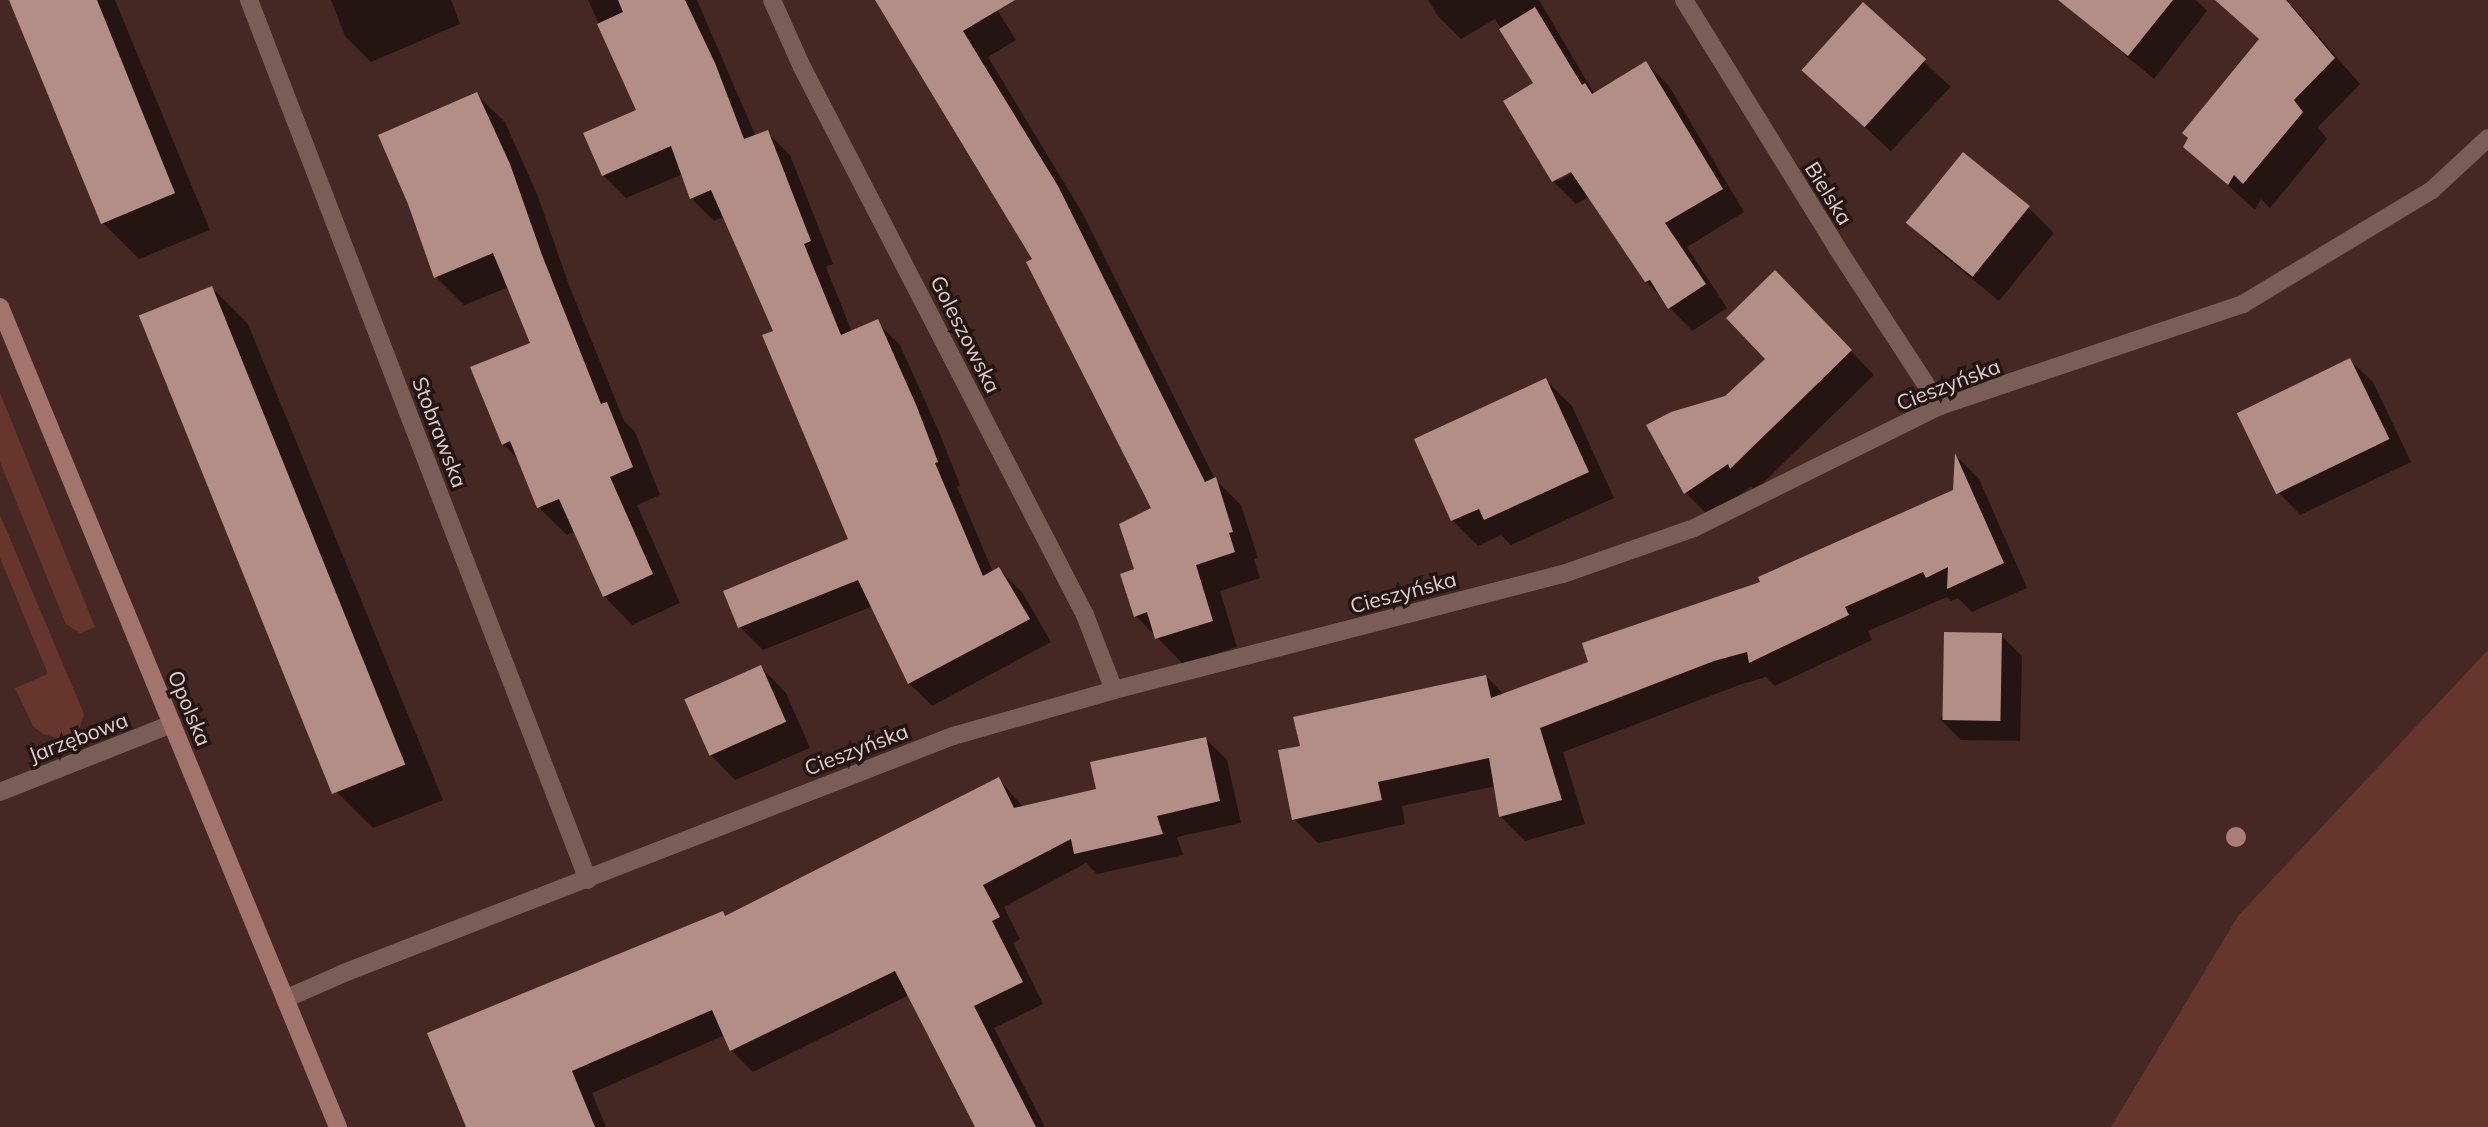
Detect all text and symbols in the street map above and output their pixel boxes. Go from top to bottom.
street label: Bielska [1800,157,1858,229]
street label: Goleszowska [926,271,1006,397]
street label: Cieszyńska [1893,353,2003,415]
street label: Stobrawska [407,373,473,491]
street label: Cieszyńska [1347,566,1459,618]
street label: Opolska [163,666,217,750]
street label: Jarzębowa [25,707,131,767]
street label: Cieszyńska [801,718,911,780]

